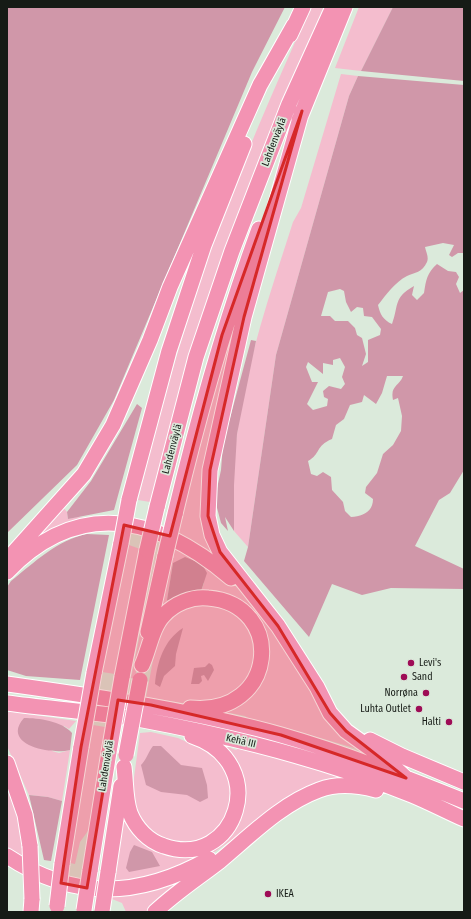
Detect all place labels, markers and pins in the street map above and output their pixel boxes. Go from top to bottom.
place label: Levi's [419,657,441,669]
marker: Levi's [406,658,416,668]
place label: Sand [412,671,433,683]
marker: Sand [399,672,409,682]
place label: Norrøna [385,687,418,699]
marker: Norrøna [421,688,431,698]
place label: Luhta Outlet [360,703,412,715]
marker: Luhta Outlet [414,704,424,714]
place label: Halti [422,716,441,728]
marker: Halti [444,717,454,727]
place label: IKEA [276,888,295,900]
marker: IKEA [263,889,273,899]

